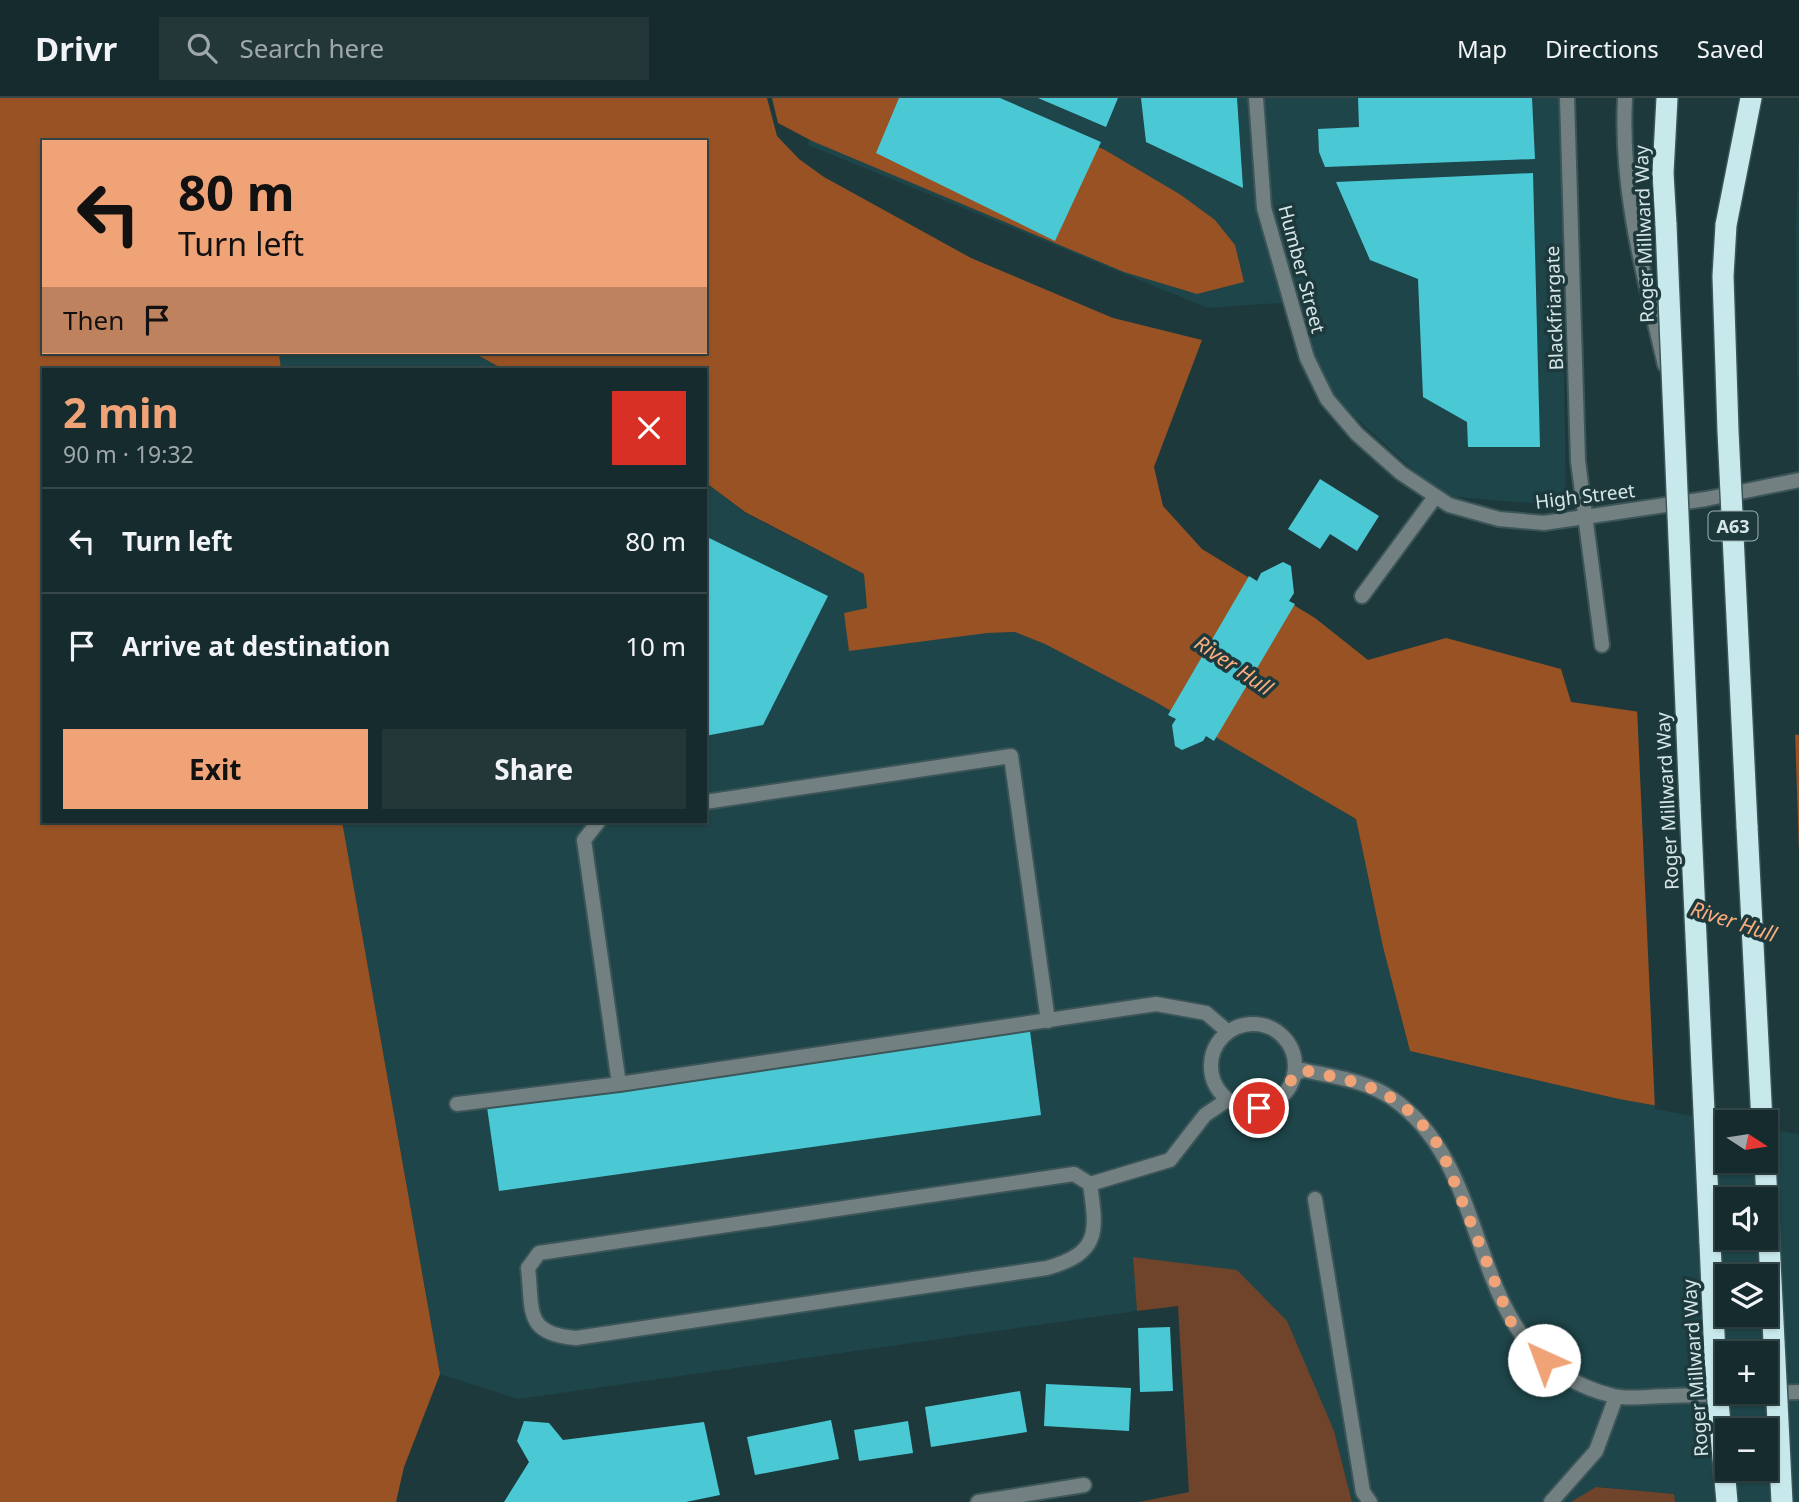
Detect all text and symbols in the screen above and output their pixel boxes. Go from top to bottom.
search box [159,17,649,80]
text: Drivr [35,26,117,71]
icon: search [183,29,221,67]
text: Search here [239,30,384,66]
text: Map [1457,32,1507,65]
text: Directions [1545,32,1659,65]
text: Saved [1697,32,1764,65]
street label: Roger Millward Way [1628,144,1660,323]
text: 80 m [178,159,295,225]
icon: left [63,168,154,259]
street label: Humber Street [1272,202,1332,336]
text: Turn left [178,222,304,265]
street label: Blackfriargate [1539,245,1569,371]
icon: arrive [138,301,176,339]
text: Then [63,302,124,338]
text: 2 min [63,383,179,440]
button: close [612,391,686,465]
text: 90 m · 19:32 [63,438,194,470]
street label: High Street [1534,477,1637,515]
road number: A63 [1708,512,1758,540]
icon: left [63,522,101,560]
text: Turn left [122,523,233,559]
text: 80 m [625,523,686,559]
icon: arrive [63,627,101,665]
text: Arrive at destination [122,628,391,664]
text: 10 m [625,628,686,664]
water label: River Hull [1189,629,1279,702]
street label: Roger Millward Way [1649,711,1685,890]
button: Exit [63,729,368,809]
button: Share [382,729,686,809]
water label: River Hull [1687,894,1781,948]
pin [1229,1078,1289,1138]
icon: arrive [1240,1089,1278,1127]
north arrow [1715,1110,1778,1172]
map controls [1715,1110,1778,1481]
button: sound [1715,1187,1778,1250]
button: layers [1715,1264,1778,1327]
street label: Roger Millward Way [1676,1278,1714,1458]
position arrow [1507,1323,1581,1397]
button: + [1715,1341,1778,1404]
button: − [1715,1418,1778,1481]

